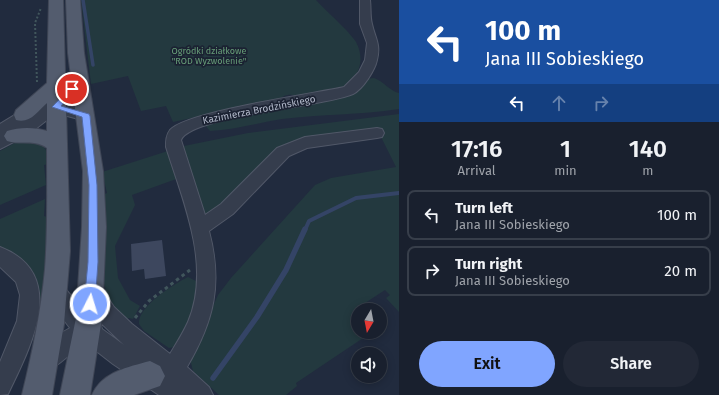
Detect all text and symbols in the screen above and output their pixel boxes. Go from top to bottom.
text: 100 m [485,14,561,47]
icon: left [419,16,471,68]
park label: Ogródki działkowe "ROD Wyzwolenie" [172,46,247,66]
text: Jana III Sobieskiego [485,48,644,70]
pin [55,72,89,106]
icon: arrive [61,78,83,100]
street label: Kazimierza Brodzińskiego [201,92,317,127]
icon: left [506,92,528,114]
icon: ahead [548,92,570,114]
icon: right [590,92,612,114]
text: 17:16 [451,135,502,163]
text: 1 [560,135,571,163]
text: 140 [629,135,667,163]
text: Arrival [458,163,496,178]
text: min [554,163,577,178]
text: m [642,163,653,178]
text: Turn left [455,199,513,217]
icon: left [421,204,443,226]
text: 100 m [657,206,697,224]
text: Jana III Sobieskiego [455,217,570,232]
text: Turn right [455,255,522,273]
icon: right [421,260,443,282]
text: 20 m [664,262,697,280]
text: Jana III Sobieskiego [455,273,570,288]
position arrow [69,283,111,325]
north arrow [351,303,387,339]
map controls [351,303,387,383]
button: Exit [419,341,555,387]
button: Share [563,341,699,387]
button: sound [351,347,387,383]

